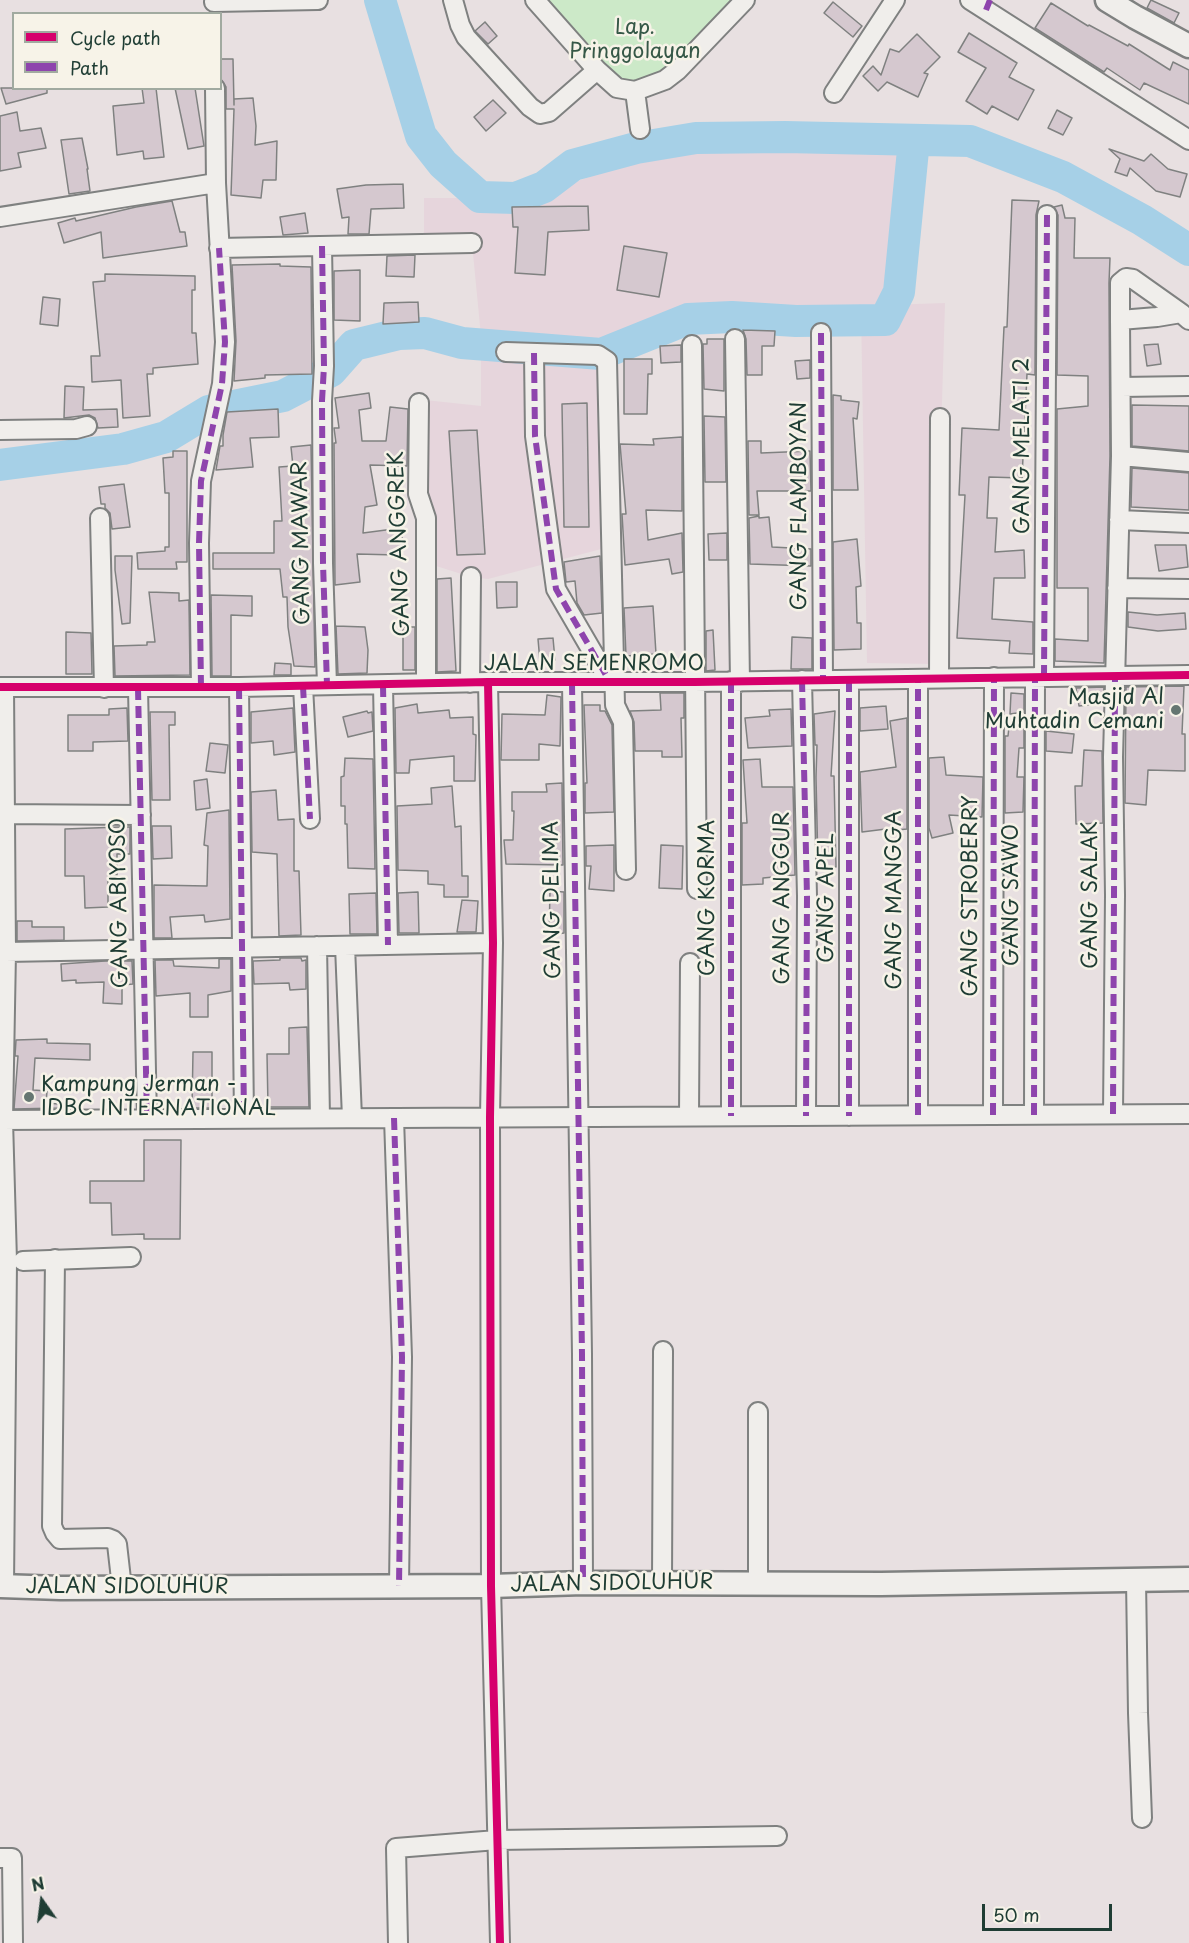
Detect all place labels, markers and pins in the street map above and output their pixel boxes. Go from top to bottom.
place label: Masjid Al Muhtadin Cemani [985,685,1164,735]
marker: Masjid Al Muhtadin Cemani [1169,703,1183,717]
place label: Kampung Jerman - IDBC INTERNATIONAL [41,1072,276,1122]
marker: Kampung Jerman - IDBC INTERNATIONAL [22,1090,36,1104]

